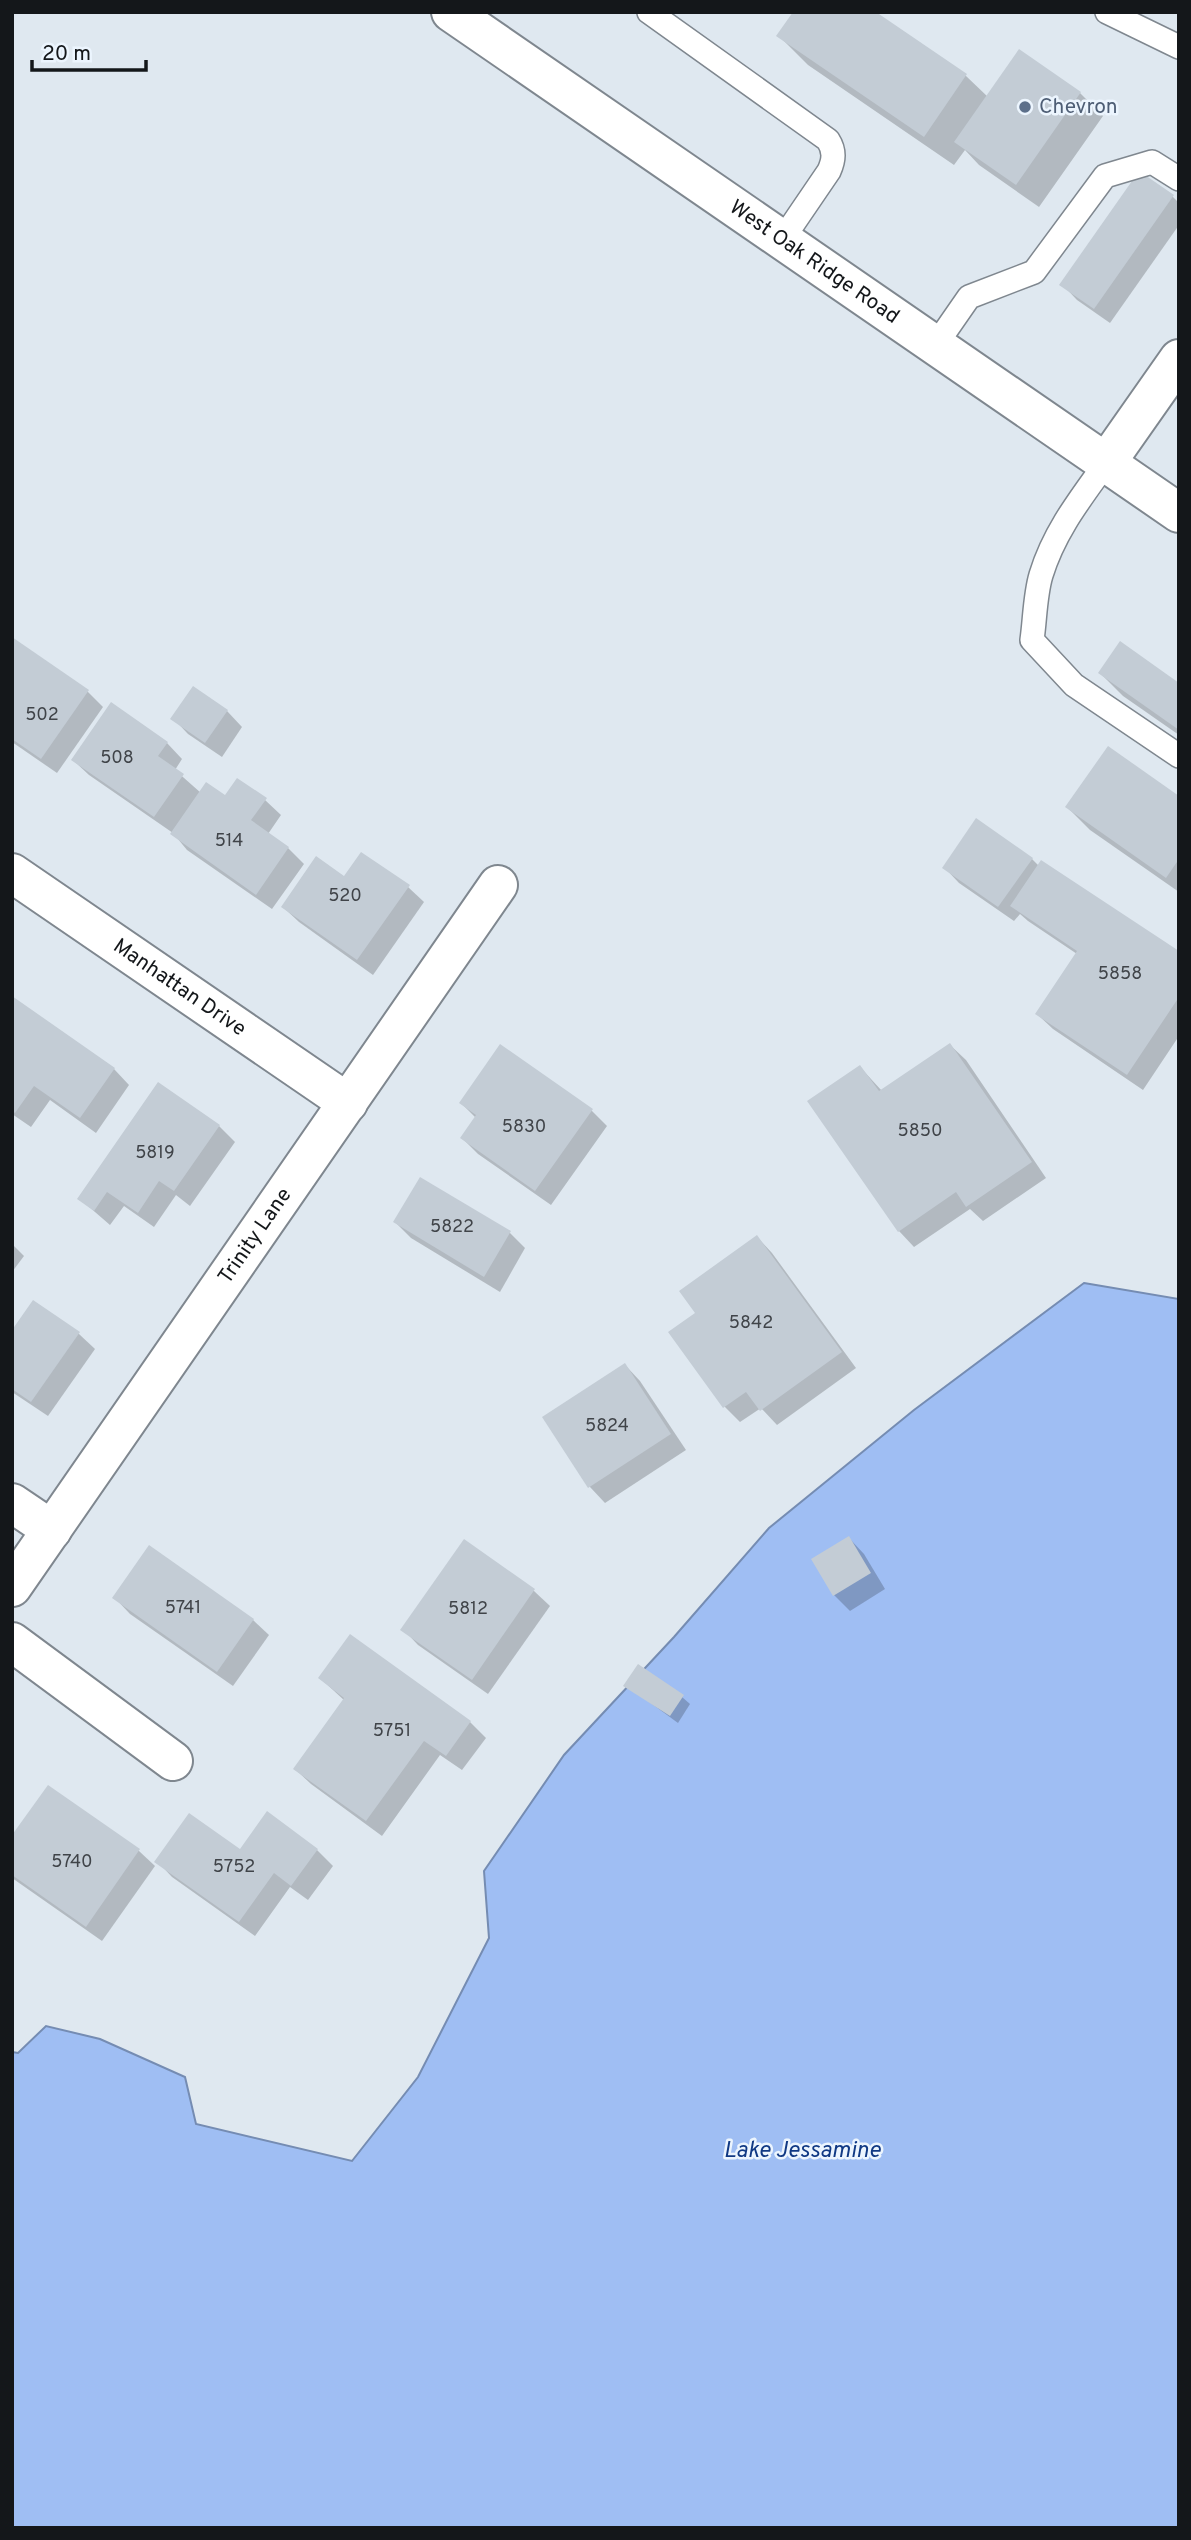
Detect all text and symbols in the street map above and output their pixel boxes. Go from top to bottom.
scale bar [32,28,145,72]
text: 20 m [42,41,91,68]
place label: Chevron [1039,94,1118,121]
marker: Chevron [1017,99,1033,115]
street label: West Oak Ridge Road [724,194,905,330]
house number: 502 [25,704,59,727]
house number: 508 [100,747,134,770]
house number: 514 [215,830,243,853]
house number: 520 [328,885,362,908]
street label: Manhattan Drive [108,933,251,1043]
house number: 5858 [1098,963,1142,986]
house number: 5830 [502,1116,546,1139]
house number: 5850 [898,1120,942,1143]
house number: 5819 [135,1142,175,1165]
street label: Trinity Lane [212,1183,298,1289]
house number: 5822 [430,1216,474,1239]
house number: 5842 [729,1312,773,1335]
house number: 5824 [585,1415,629,1438]
house number: 5741 [165,1597,201,1620]
house number: 5812 [448,1598,488,1621]
house number: 5751 [373,1720,411,1743]
house number: 5740 [51,1851,93,1874]
house number: 5752 [213,1856,255,1879]
water label: Lake Jessamine [723,2137,882,2166]

